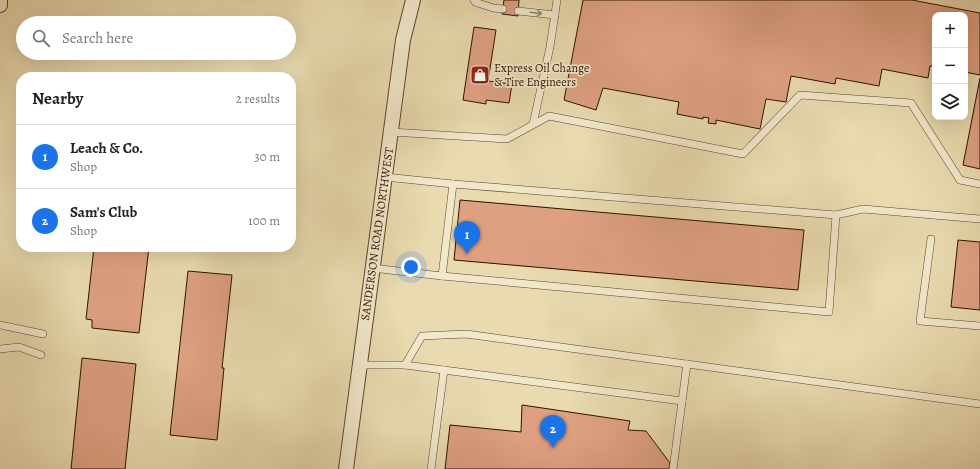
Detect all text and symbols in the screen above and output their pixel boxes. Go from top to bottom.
one-way arrow [529,9,542,17]
map controls [932,12,968,120]
button: + [932,12,968,48]
search box [16,16,296,60]
icon: search [30,27,52,49]
text: Search here [62,28,133,48]
button: − [932,48,968,84]
place label: Express Oil Change & Tire Engineers [494,60,589,90]
shop icon: Express Oil Change & Tire Engineers [469,64,491,86]
button: layers [932,84,968,120]
text: Nearby [32,87,83,110]
text: 2 results [236,90,280,107]
text: Leach & Co. [70,138,143,158]
street label: SANDERSON ROAD NORTHWEST [357,146,397,322]
text: 1 [43,148,47,165]
text: 30 m [254,148,280,165]
text: Shop [70,158,97,175]
text: Sam's Club [70,202,137,222]
text: 2 [42,212,48,229]
text: 100 m [248,212,280,229]
pin: 1 [454,221,480,254]
text: Shop [70,222,97,239]
your location [401,257,421,277]
pin: 2 [540,415,566,448]

